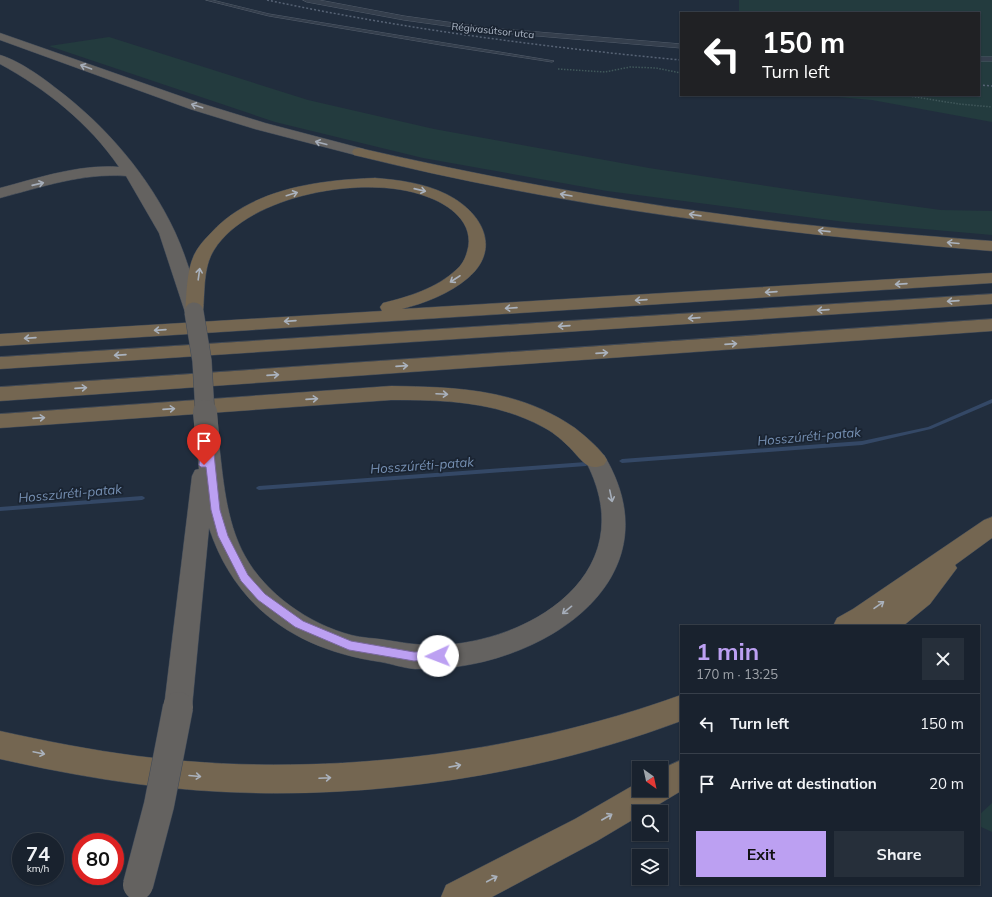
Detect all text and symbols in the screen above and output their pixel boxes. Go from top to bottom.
street label: Régivasútsor utca [451,20,535,41]
text: 150 m [762,25,845,60]
icon: left [696,28,748,80]
text: Turn left [762,60,830,83]
one-way arrow [80,63,92,71]
one-way arrow [190,102,203,109]
one-way arrow [315,139,328,146]
one-way arrow [31,179,44,187]
one-way arrow [413,186,426,194]
one-way arrow [285,190,298,197]
one-way arrow [560,191,573,199]
one-way arrow [689,211,702,219]
one-way arrow [818,227,831,235]
one-way arrow [947,240,960,247]
one-way arrow [195,267,203,280]
one-way arrow [450,275,461,283]
one-way arrow [895,280,908,287]
one-way arrow [765,288,778,295]
one-way arrow [635,296,648,303]
one-way arrow [947,298,960,305]
one-way arrow [505,304,518,311]
one-way arrow [817,306,830,313]
one-way arrow [688,314,701,321]
one-way arrow [284,318,297,325]
one-way arrow [558,323,571,330]
one-way arrow [154,326,167,333]
one-way arrow [24,335,37,342]
one-way arrow [724,340,737,347]
one-way arrow [595,349,608,356]
one-way arrow [114,352,127,359]
one-way arrow [395,363,408,370]
one-way arrow [266,372,279,379]
one-way arrow [74,385,87,392]
one-way arrow [435,390,448,397]
one-way arrow [305,395,318,402]
one-way arrow [162,405,175,412]
one-way arrow [32,414,45,421]
water label: Hosszúréti-patak [756,423,862,449]
pin [187,424,221,465]
icon: arrive [193,430,215,452]
water label: Hosszúréti-patak [370,453,475,477]
water label: Hosszúréti-patak [17,480,123,506]
one-way arrow [608,489,616,502]
one-way arrow [873,601,884,609]
one-way arrow [562,606,573,615]
position arrow [417,635,459,677]
text: 1 min [696,636,759,666]
button: close [922,638,964,680]
text: 170 m · 13:25 [696,666,778,682]
icon: left [696,713,718,735]
text: Turn left [730,714,789,733]
text: 150 m [920,714,964,733]
one-way arrow [32,750,45,758]
north arrow [632,761,668,797]
map controls [632,761,668,885]
one-way arrow [448,762,461,770]
one-way arrow [188,773,201,780]
icon: arrive [696,773,718,795]
one-way arrow [318,774,331,782]
text: Arrive at destination [730,774,877,793]
text: 20 m [929,774,964,793]
button: search [632,805,668,841]
one-way arrow [601,813,613,821]
button: Exit [696,831,826,877]
button: Share [834,831,964,877]
speed limit sign: 80 [72,833,124,885]
text: 74 [26,841,50,866]
button: layers [632,849,668,885]
text: km/h [27,862,49,875]
one-way arrow [486,875,498,882]

